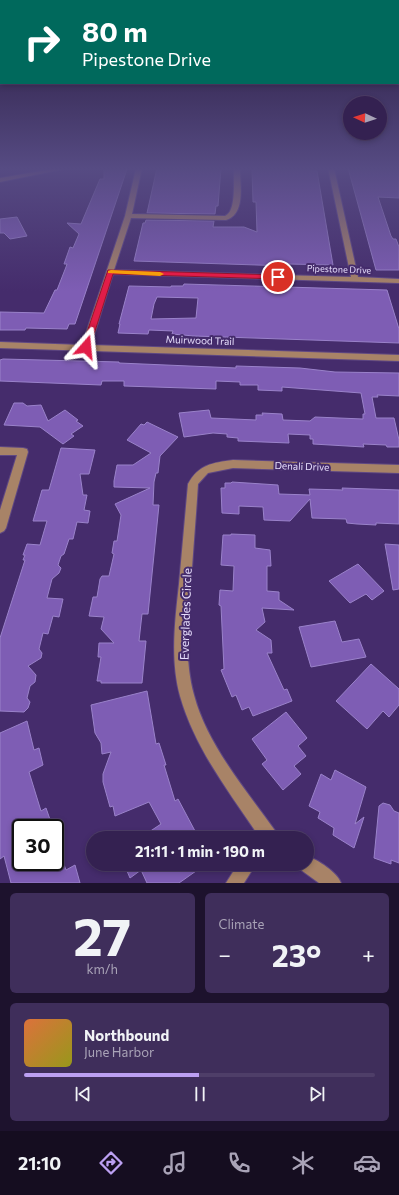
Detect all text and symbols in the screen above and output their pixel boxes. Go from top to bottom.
text: 80 m [82,14,148,48]
icon: right [16,16,68,68]
text: Pipestone Drive [82,48,211,70]
north arrow [343,96,387,140]
map controls [343,96,387,140]
pin [261,260,295,294]
street label: Pipestone Drive [307,262,372,276]
icon: arrive [267,266,289,288]
position arrow [65,326,107,368]
street label: Muirwood Trail [165,333,235,347]
street label: Denali Drive [274,459,330,473]
street label: Everglades Circle [176,568,194,660]
speed limit sign: 30 [12,819,64,871]
text: 21:11 · 1 min · 190 m [135,842,265,860]
text: 27 [73,903,131,967]
text: Climate [219,916,264,932]
text: 23° [272,936,321,973]
text: − [219,941,231,968]
text: + [362,941,375,968]
text: km/h [86,961,118,977]
text: Northbound [84,1026,169,1044]
text: June Harbor [84,1044,154,1060]
icon: previous [72,1083,94,1105]
icon: pause [189,1083,211,1105]
icon: next [306,1083,328,1105]
icon: directions [97,1149,125,1177]
icon: music [161,1149,189,1177]
icon: phone [225,1149,253,1177]
icon: climate [289,1149,317,1177]
icon: car [353,1149,381,1177]
text: 21:10 [18,1152,61,1174]

